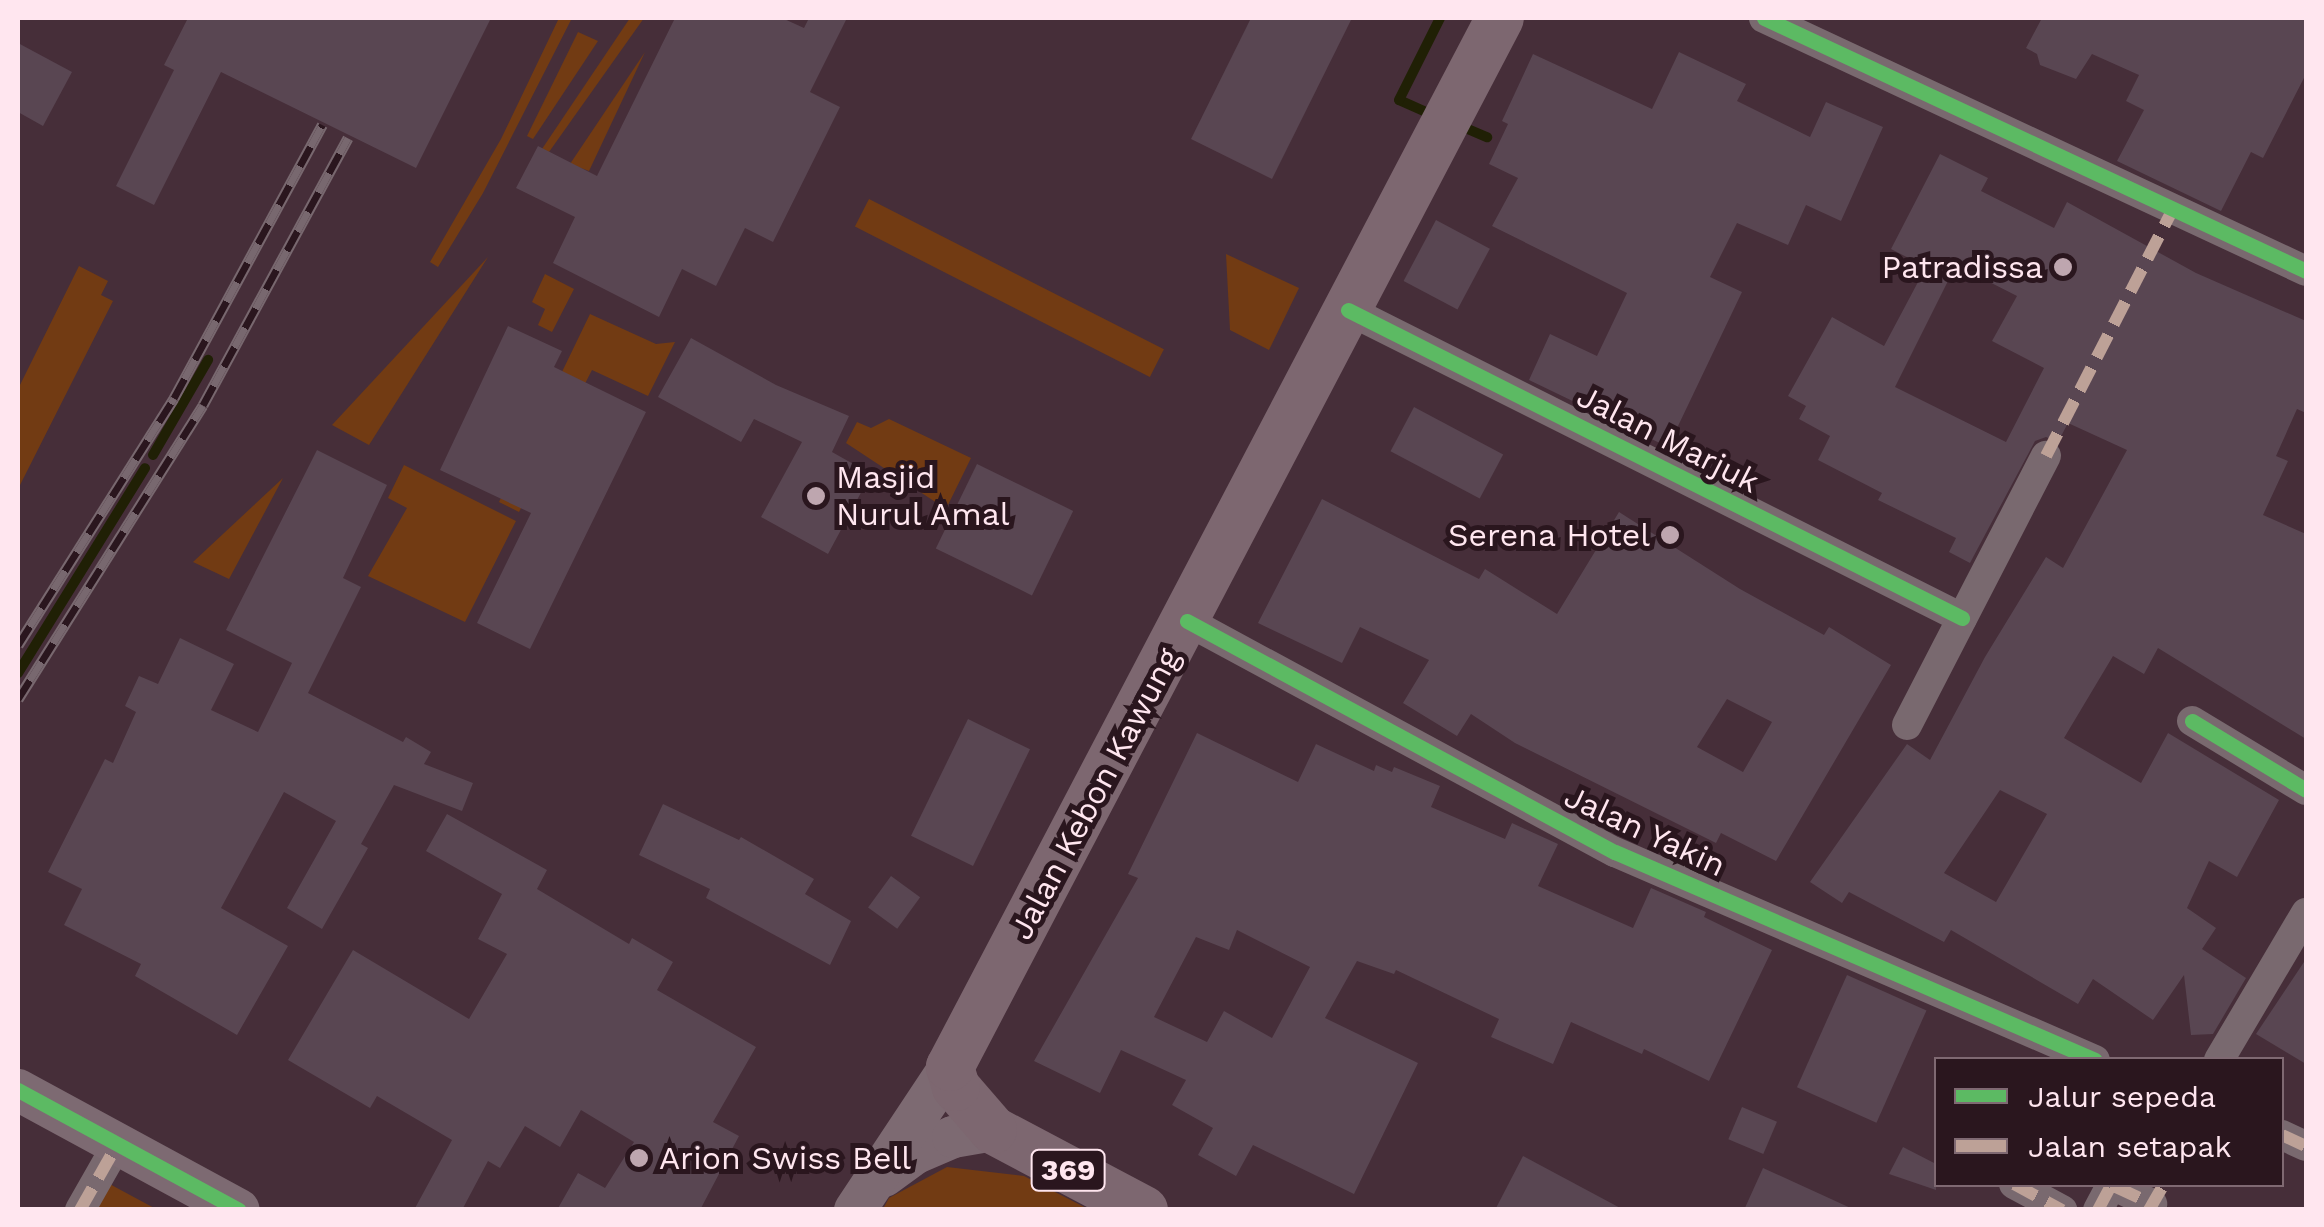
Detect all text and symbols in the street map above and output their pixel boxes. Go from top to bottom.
place label: Patradissa [1881,248,2043,286]
marker: Patradissa [2052,256,2074,278]
street label: Jalan Marjuk [1571,377,1765,501]
place label: Masjid Nurul Amal [836,459,1012,534]
marker: Masjid Nurul Amal [805,485,827,507]
place label: Serena Hotel [1447,516,1650,554]
marker: Serena Hotel [1659,524,1681,546]
street label: Jalan Kebon Kawung [1002,642,1188,946]
street label: Jalan Yakin [1558,777,1732,885]
legend [1934,1057,2284,1187]
text: Jalur sepeda [2028,1079,2216,1114]
text: Jalan setapak [2028,1129,2231,1164]
place label: Arion Swiss Bell [659,1139,911,1177]
road number: 369 [1030,1145,1106,1195]
marker: Arion Swiss Bell [628,1147,650,1169]

